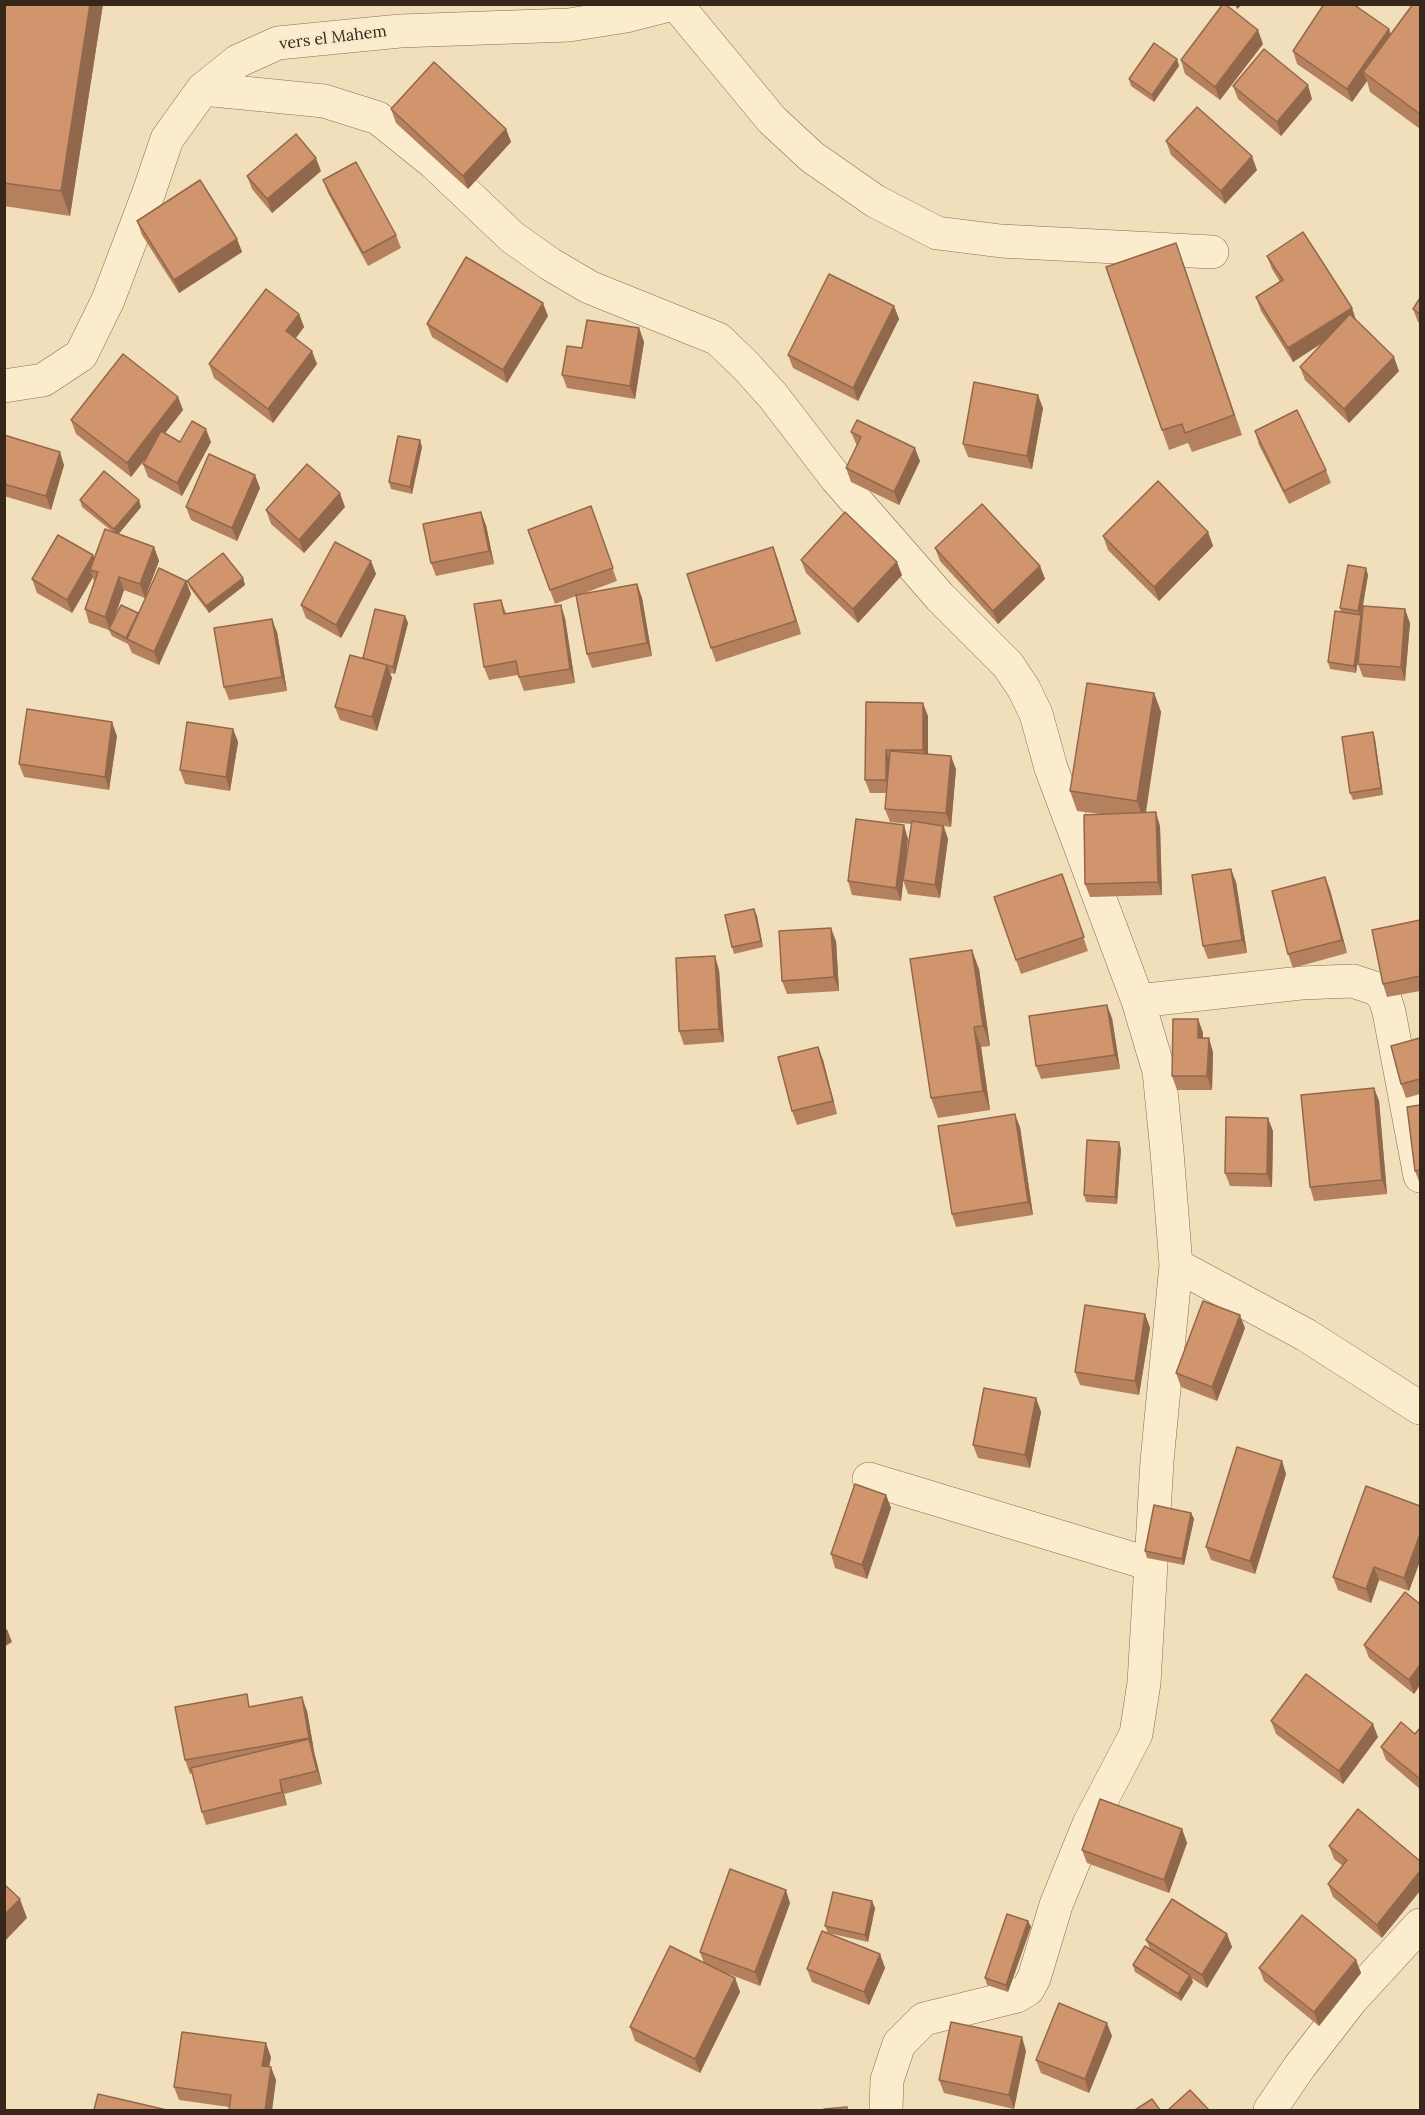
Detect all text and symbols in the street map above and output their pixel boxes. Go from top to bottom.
street label: vers el Mahem [278,22,388,54]

